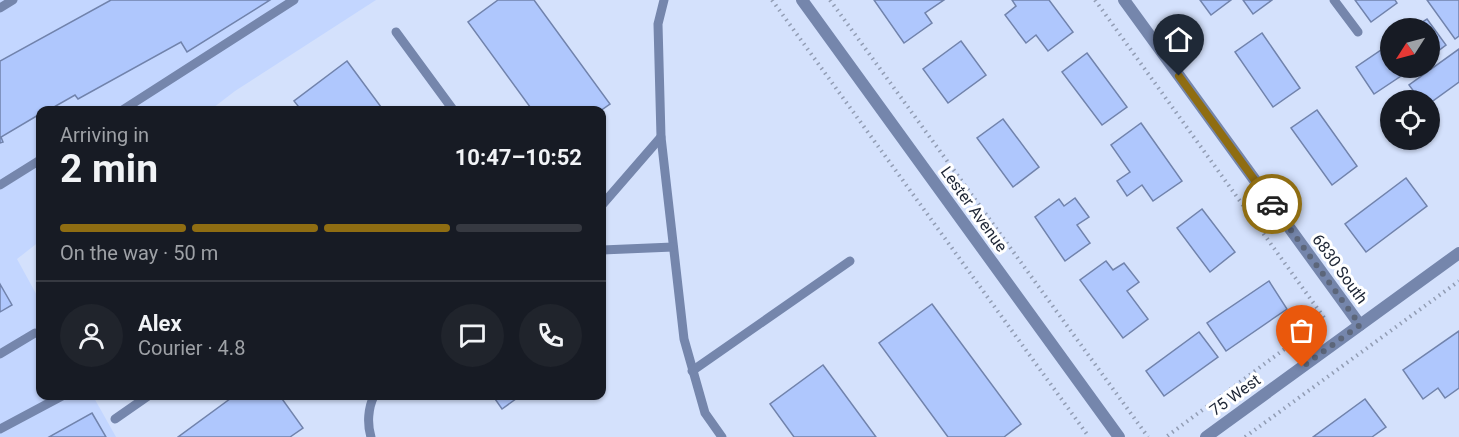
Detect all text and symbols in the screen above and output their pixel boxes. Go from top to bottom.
pin [1153,14,1204,76]
north arrow [1380,18,1440,78]
map controls [1380,18,1440,150]
icon: home [1162,23,1195,56]
button: locate [1380,90,1440,150]
text: Arriving in [60,123,149,147]
text: 10:47–10:52 [455,145,582,170]
text: 2 min [60,146,158,192]
street label: Lester Avenue [937,163,1011,255]
courier [1242,174,1302,234]
icon: car [1256,188,1289,221]
street label: 6830 South [1308,230,1372,308]
text: On the way · 50 m [60,241,218,265]
button: person [60,304,123,367]
button: chat [441,304,504,367]
button: phone [519,304,582,367]
pin [1276,305,1327,367]
text: Alex [138,311,182,336]
icon: bag [1285,314,1318,347]
text: Courier · 4.8 [138,336,245,360]
street label: 75 West [1206,370,1264,420]

